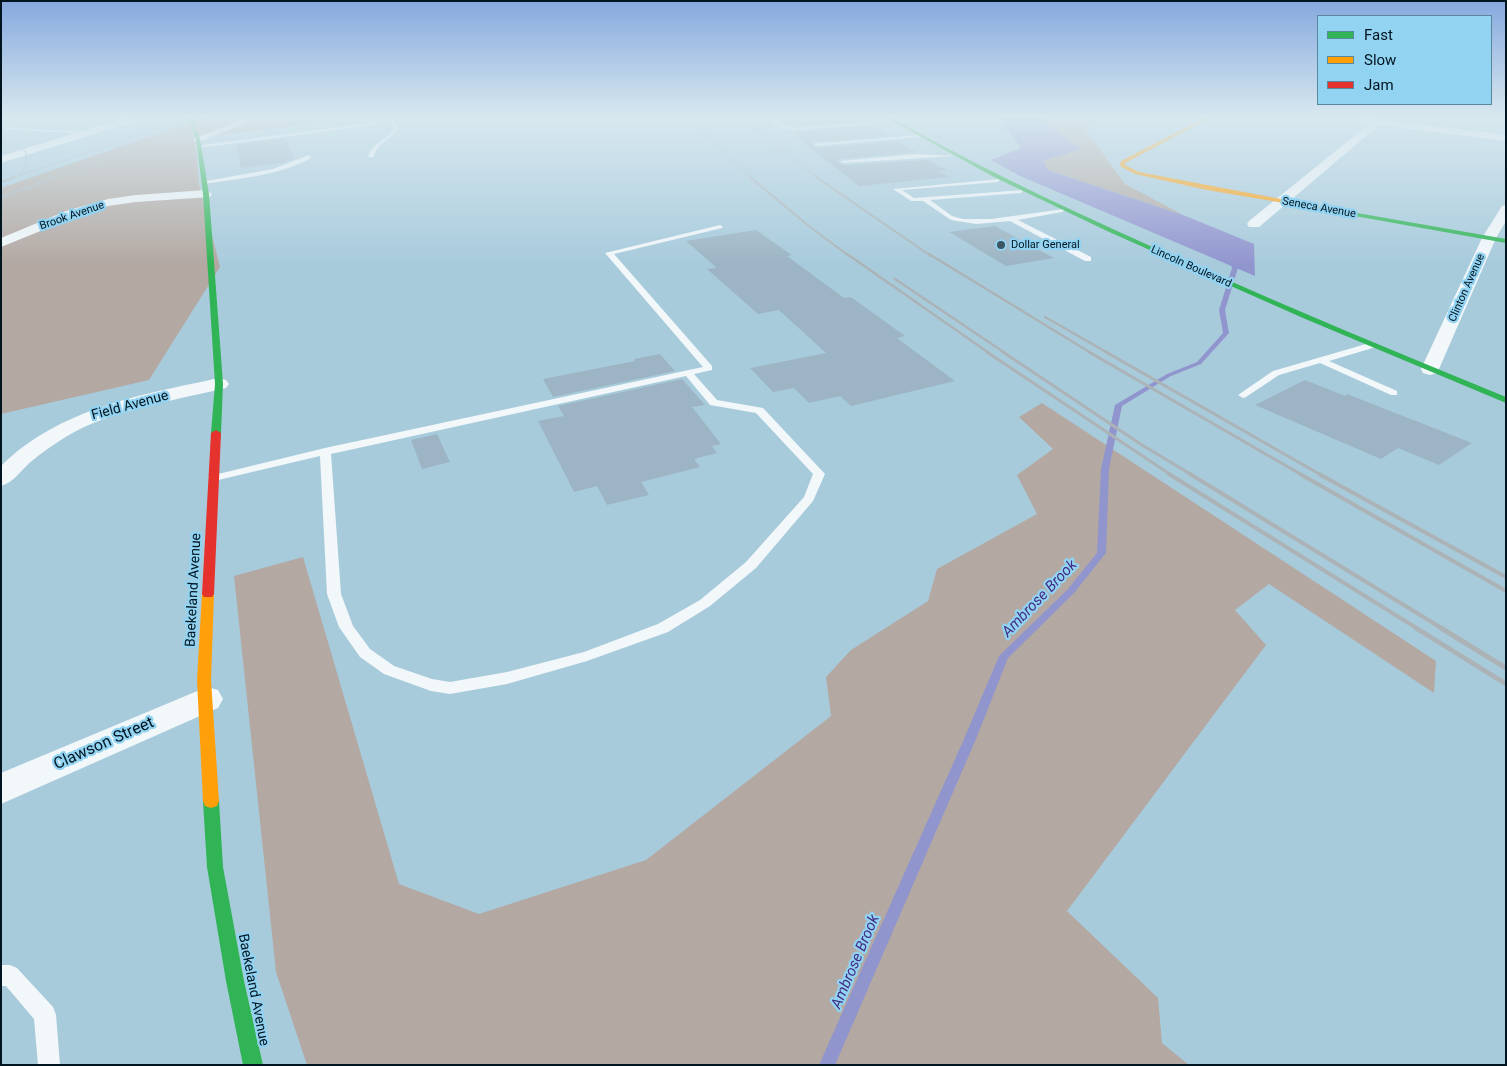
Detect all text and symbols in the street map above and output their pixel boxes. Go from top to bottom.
legend [1317,15,1492,105]
text: Fast [1364,26,1393,44]
text: Slow [1364,51,1396,69]
text: Jam [1364,76,1394,94]
street label: Seneca Avenue [1281,195,1357,221]
street label: Brook Avenue [38,199,106,233]
place label: Dollar General [1011,238,1080,252]
marker: Dollar General [995,239,1007,251]
street label: Lincoln Boulevard [1149,243,1233,291]
street label: Clinton Avenue [1446,252,1488,324]
street label: Field Avenue [90,388,170,424]
street label: Baekeland Avenue [183,533,205,647]
water label: Ambrose Brook [999,557,1081,641]
street label: Clawson Street [51,713,157,775]
water label: Ambrose Brook [828,912,884,1012]
street label: Baekeland Avenue [234,932,272,1048]

